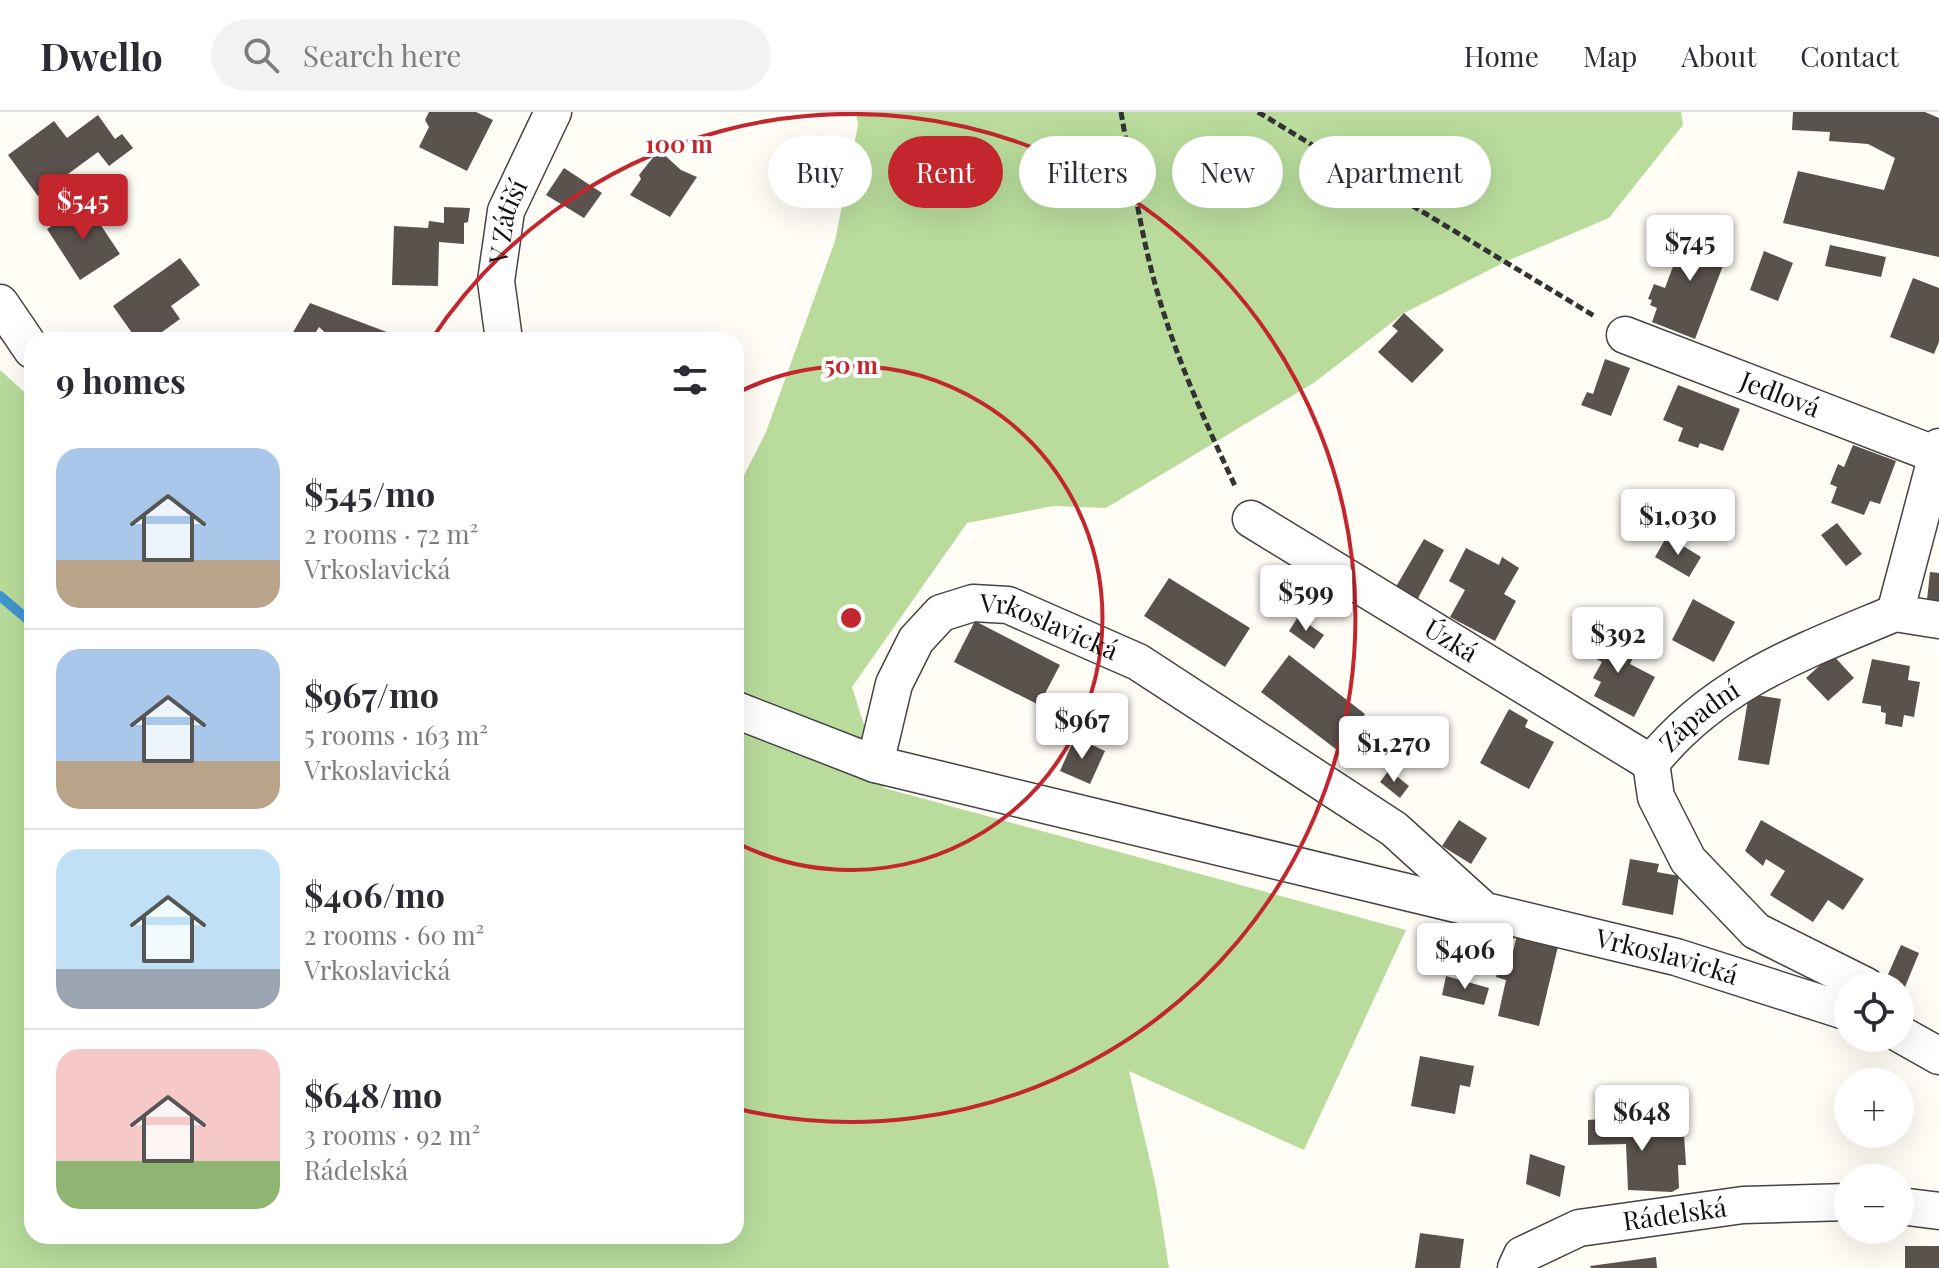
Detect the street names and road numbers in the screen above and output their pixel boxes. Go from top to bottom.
street label: V Zátiší [479,173,535,267]
street label: Jedlová [1734,362,1826,424]
street label: Vrkoslavická [978,584,1124,667]
street label: Úzká [1418,610,1485,669]
street label: Západní [1650,671,1746,758]
street label: Vrkoslavická [1591,919,1743,992]
street label: Rádelská [1620,1189,1729,1238]

